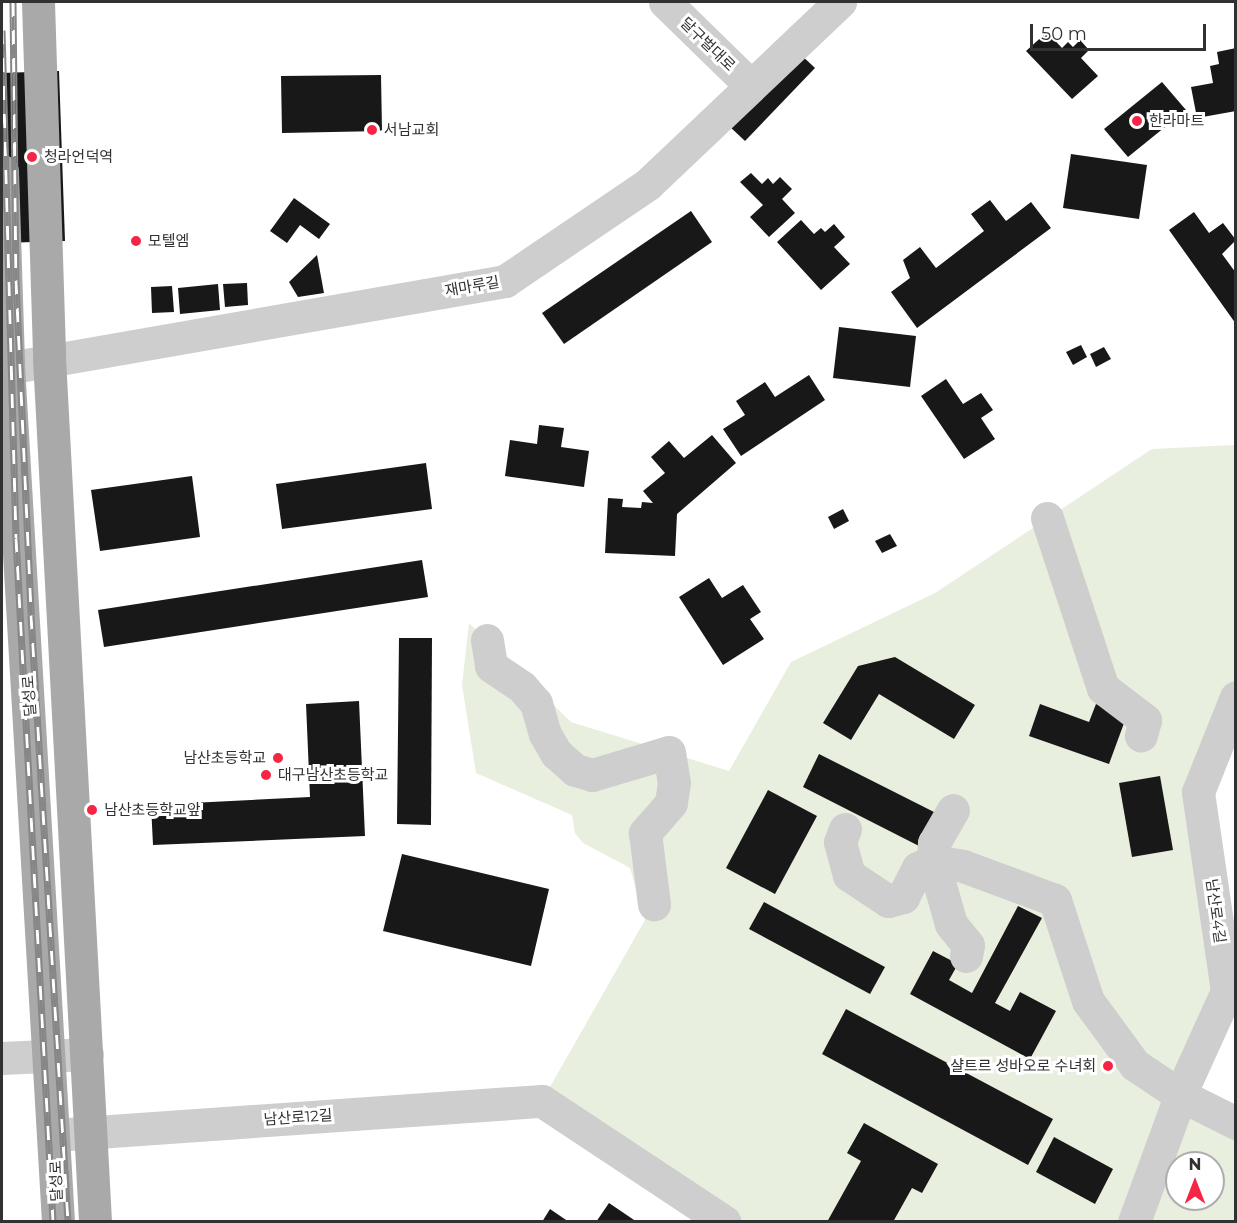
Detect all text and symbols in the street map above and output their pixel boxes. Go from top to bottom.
scale bar [1033,12,1208,50]
street label: 달구벌대로 [677,14,739,74]
text: 50 m [1041,23,1087,45]
place label: 한라마트 [1149,112,1204,130]
marker: 한라마트 [1130,114,1144,128]
place label: 서남교회 [384,121,439,139]
marker: 서남교회 [365,123,379,137]
place label: 청라언덕역 [44,148,113,166]
marker: 청라언덕역 [25,150,39,164]
place label: 모텔엠 [148,232,189,250]
marker: 모텔엠 [129,234,143,248]
street label: 재마루길 [443,272,501,300]
street label: 달성로 [19,675,39,717]
place label: 남산초등학교 [183,749,266,767]
marker: 남산초등학교 [271,751,285,765]
place label: 대구남산초등학교 [278,766,388,784]
marker: 대구남산초등학교 [259,768,273,782]
place label: 남산초등학교앞 [104,801,201,819]
marker: 남산초등학교앞 [85,803,99,817]
street label: 남산로4길 [1203,878,1229,944]
place label: 샬트르 성바오로 수녀회 [950,1057,1096,1075]
marker: 샬트르 성바오로 수녀회 [1101,1059,1115,1073]
street label: 남산로12길 [263,1106,333,1128]
north arrow [1165,1151,1225,1211]
text: N [1189,1155,1201,1174]
street label: 달성로 [46,1160,66,1202]

